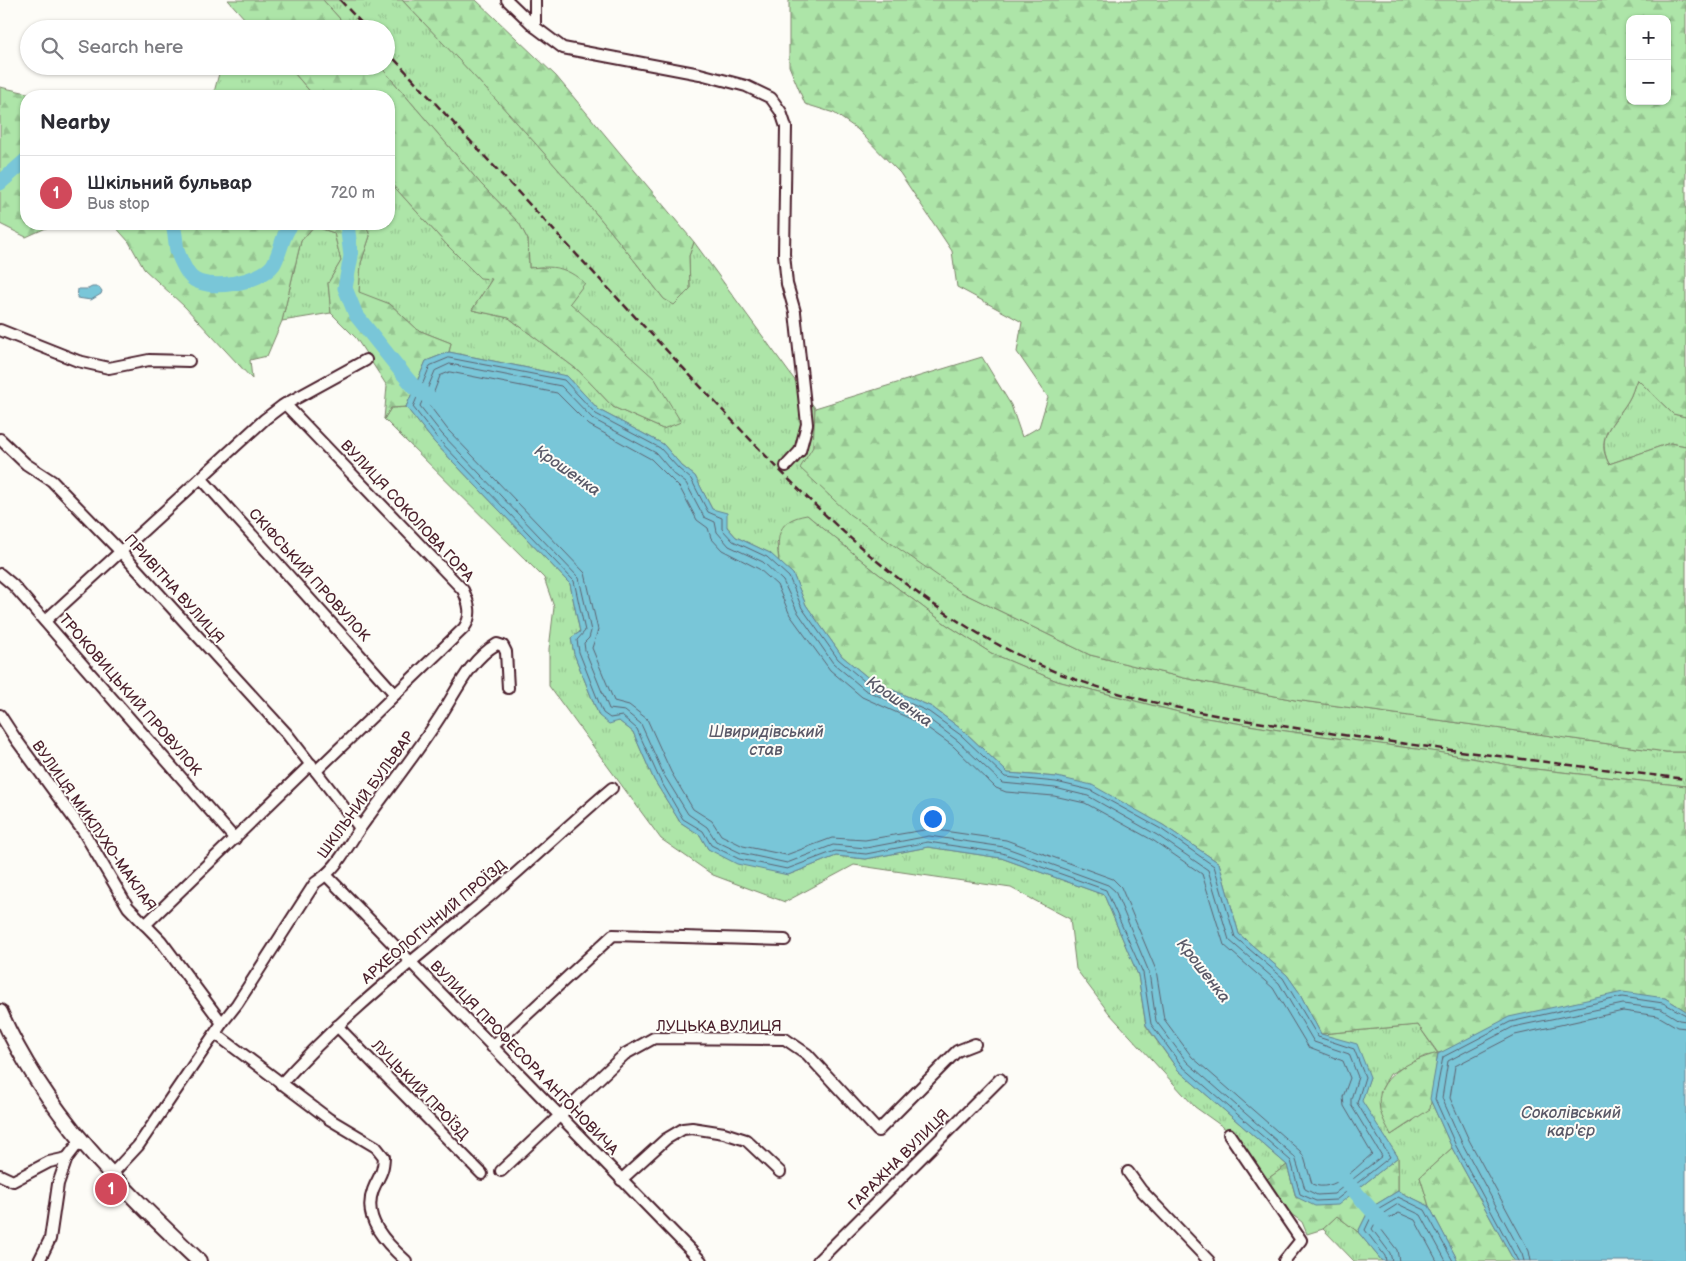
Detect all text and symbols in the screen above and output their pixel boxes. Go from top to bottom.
map controls [1626,15,1671,105]
button: + [1626,15,1671,60]
search box [20,20,395,75]
icon: search [38,34,66,62]
text: Search here [78,36,183,59]
button: − [1626,60,1671,105]
text: Nearby [40,110,110,135]
text: Шкільний бульвар [87,172,252,195]
text: 1 [53,184,59,203]
text: 720 m [331,184,375,203]
text: Bus stop [87,195,150,214]
street label: ВУЛИЦЯ СОКОЛОВА ГОРА [336,436,478,586]
water label: Крошенка [530,441,604,501]
street label: СКІФСЬКИЙ ПРОВУЛОК [244,505,374,646]
street label: ПРИВІТНА ВУЛИЦЯ [120,530,228,648]
street label: ТРОКОВИЦЬКИЙ ПРОВУЛОК [55,610,206,780]
water label: Крошенка [862,672,936,732]
water label: Швиридівський став [708,723,824,760]
street label: ШКІЛЬНИЙ БУЛЬВАР [313,727,419,862]
street label: ВУЛИЦЯ МИКЛУХО-МАКЛАЯ [28,737,160,915]
your location [920,806,946,832]
street label: АРХЕОЛОГІЧНИЙ ПРОЇЗД [357,856,511,989]
water label: Крошенка [1172,935,1234,1007]
street label: ВУЛИЦЯ ПРОФЕСОРА АНТОНОВИЧА [426,957,623,1160]
street label: ЛУЦЬКА ВУЛИЦЯ [655,1017,782,1036]
street label: ЛУЦЬКИЙ ПРОЇЗД [367,1035,473,1144]
water label: Соколівський кар'єр [1521,1104,1621,1141]
street label: ГАРАЖНА ВУЛИЦЯ [844,1105,954,1215]
pin: 1 [95,1170,127,1208]

